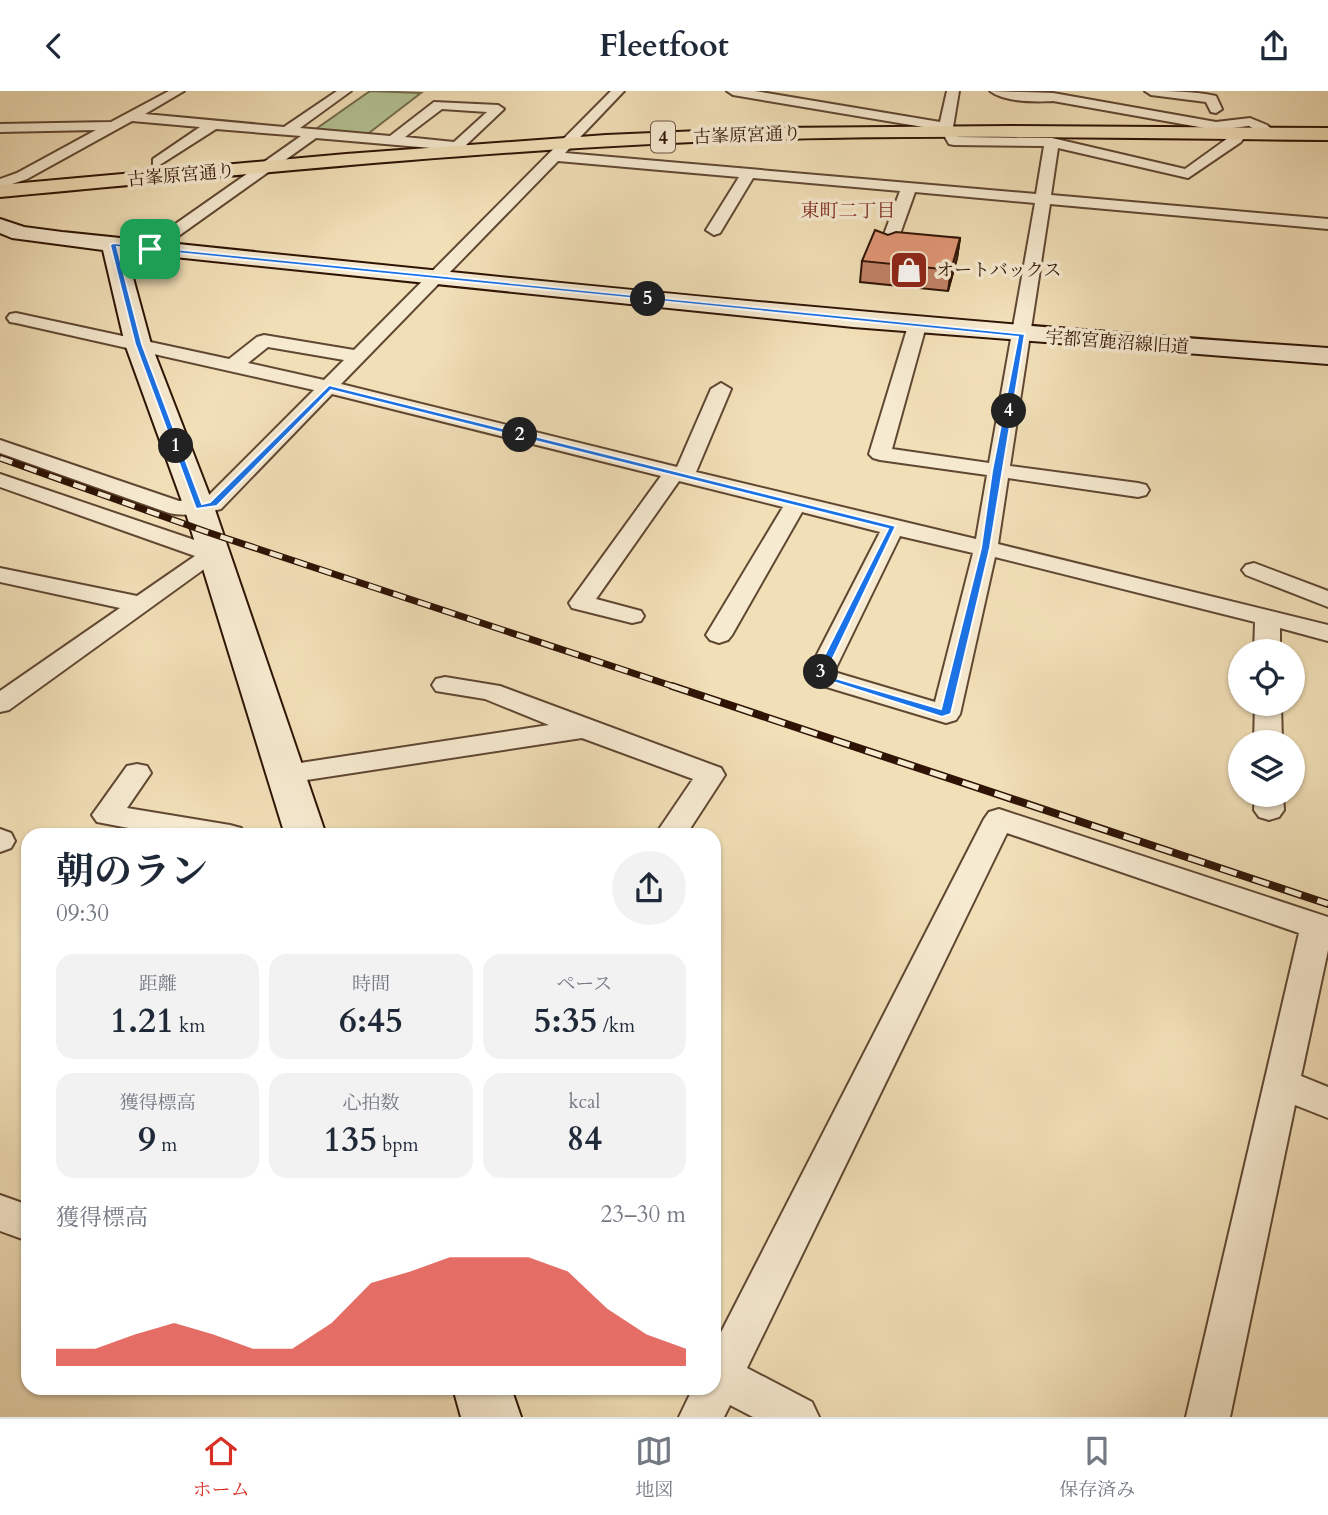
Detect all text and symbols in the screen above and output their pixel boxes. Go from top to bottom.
text: Fleetfoot [599,24,729,68]
icon: back [35,27,73,65]
icon: share [1255,27,1293,65]
road number: 4 [651,121,675,152]
street label: 古峯原宮通り [693,121,801,150]
street label: 古峯原宮通り [126,158,236,193]
district label: 東町二丁目 [800,198,896,224]
pin [120,219,180,279]
icon: arrive [131,230,169,268]
shop icon: オートバックス [888,249,930,291]
place label: オートバックス [936,258,1061,283]
pin: 5 [630,281,666,317]
text: 5 [643,285,652,311]
street label: 宇都宮鹿沼線旧道 [1044,325,1190,360]
pin: 4 [992,393,1026,429]
text: 4 [1004,397,1013,423]
pin: 2 [503,417,538,453]
text: 2 [515,421,524,447]
pin: 1 [158,429,194,463]
text: 1 [171,432,180,458]
map controls [1228,639,1305,807]
button: locate [1228,639,1305,716]
pin: 3 [804,655,838,689]
text: 3 [816,658,825,684]
button: layers [1228,730,1305,807]
text: 朝のラン [56,846,208,898]
button: share [612,851,686,925]
text: 09:30 [56,898,109,929]
text: 距離 [139,971,177,997]
text: 時間 [352,971,390,997]
text: ペース [556,971,612,997]
text: 1.21 [110,997,174,1045]
text: 6:45 [339,997,403,1045]
text: 5:35 [534,997,598,1045]
text: km [174,1013,205,1039]
text: /km [598,1013,635,1039]
text: kcal [568,1089,600,1115]
text: 獲得標高 [120,1090,196,1116]
text: 心拍数 [342,1090,400,1116]
text: 84 [566,1115,602,1163]
text: 9 [138,1116,156,1164]
text: 135 [323,1116,377,1164]
text: m [156,1132,177,1158]
text: bpm [377,1132,419,1158]
text: 23–30 m [601,1199,686,1230]
text: 獲得標高 [56,1202,148,1233]
tab: ホーム [193,1432,250,1503]
tab: 地図 [635,1432,673,1503]
tab: 保存済み [1059,1432,1135,1503]

